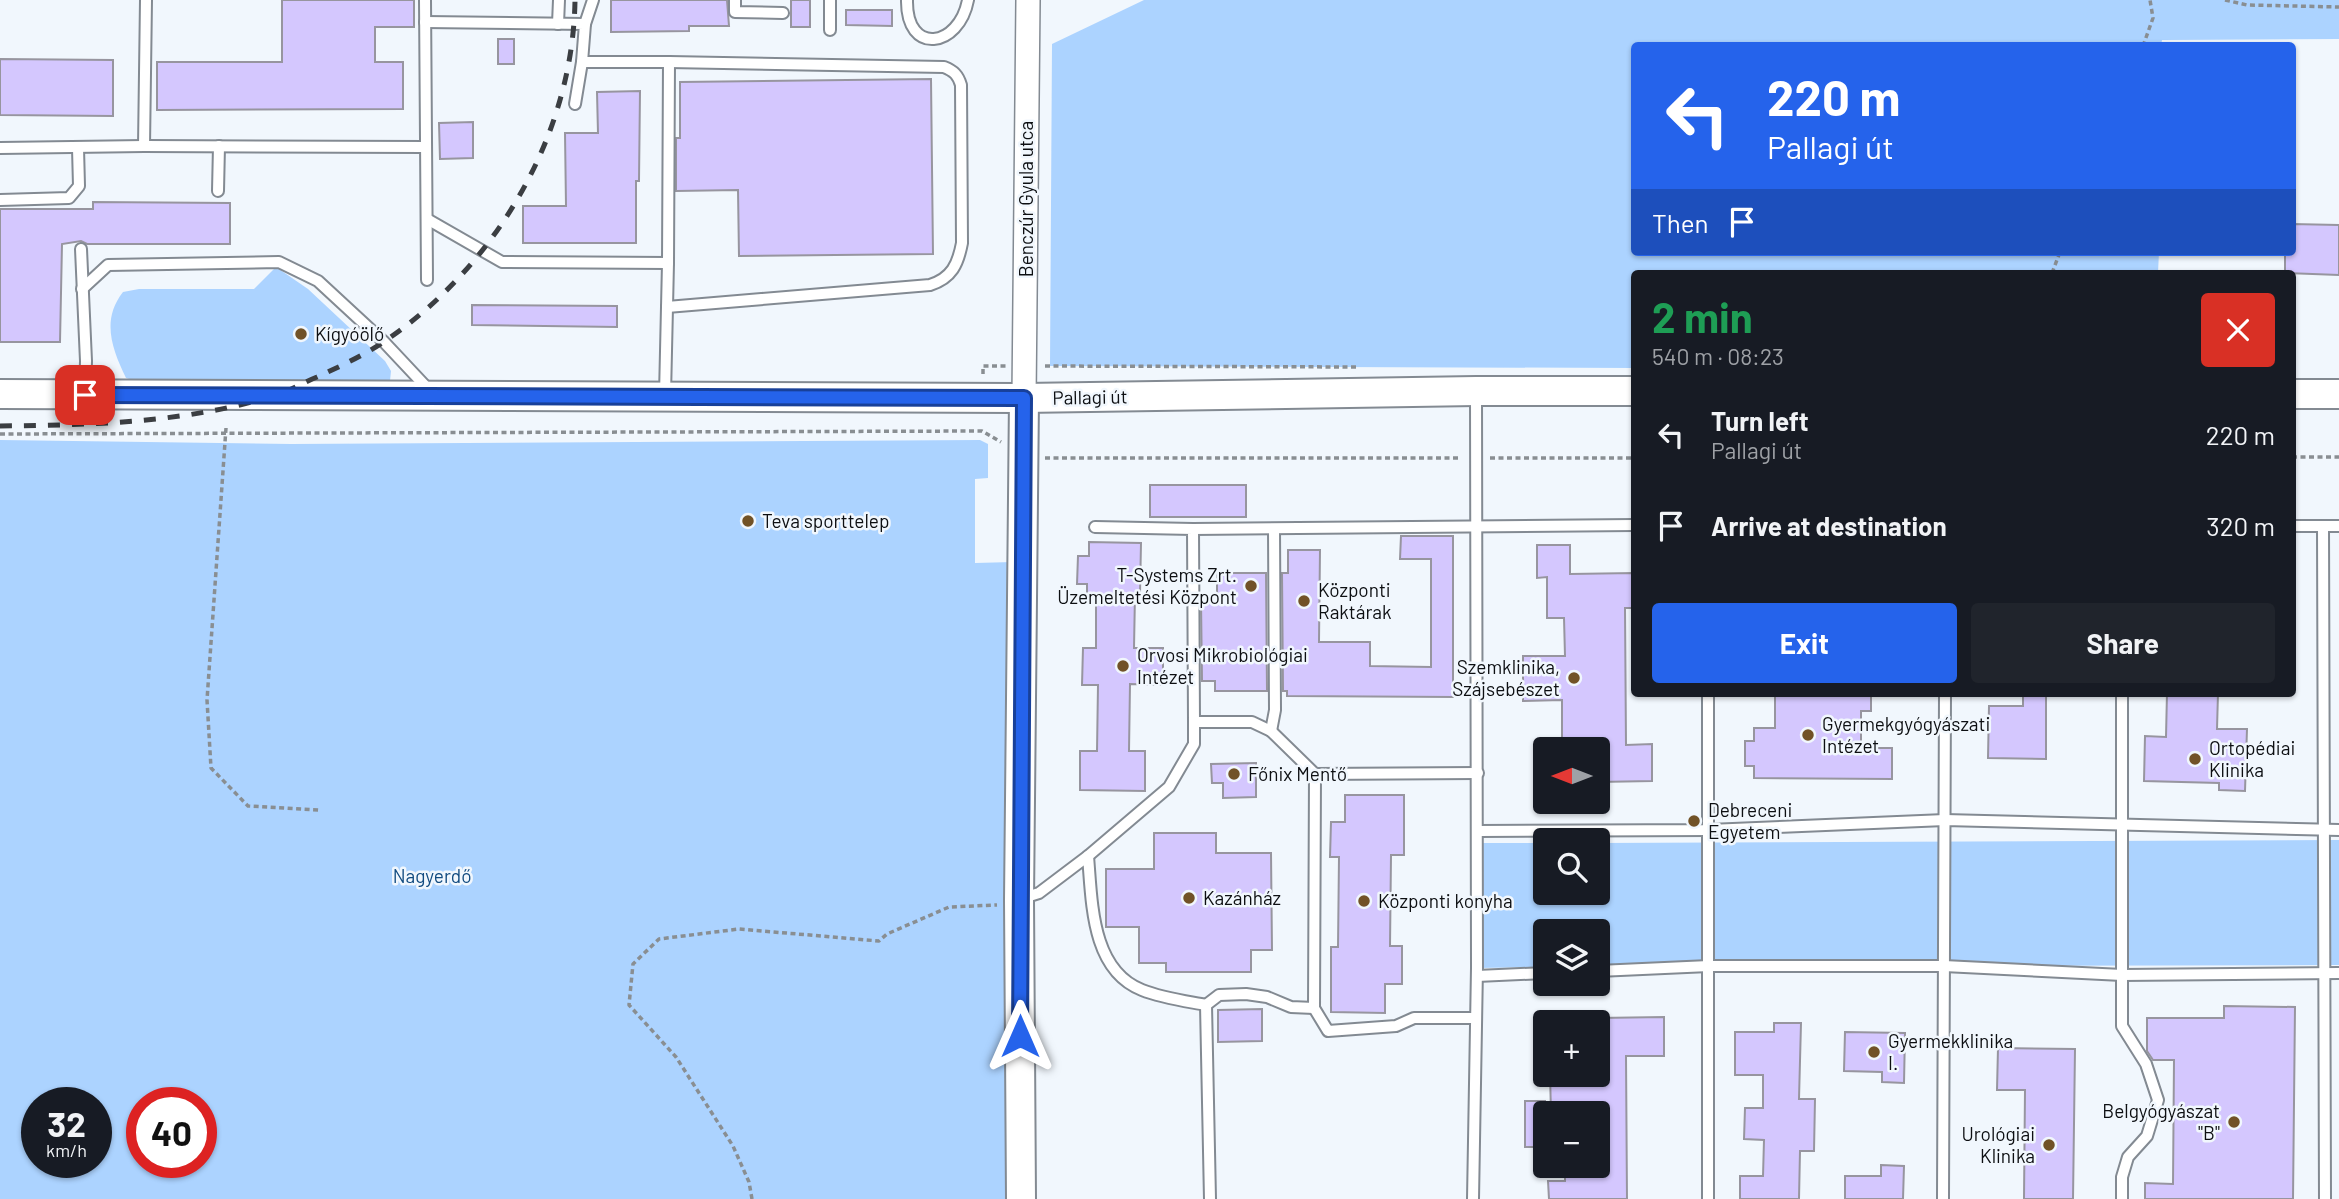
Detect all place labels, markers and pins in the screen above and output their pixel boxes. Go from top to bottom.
place label: Kígyóölő [315,322,384,345]
marker: Kígyóölő [293,326,309,342]
pin [55,365,115,425]
place label: Teva sporttelep [762,509,889,532]
marker: Teva sporttelep [740,513,756,529]
place label: T-Systems Zrt. Üzemeltetési Központ [1057,563,1237,608]
marker: T-Systems Zrt. Üzemeltetési Központ [1243,578,1259,594]
place label: Központi Raktárak [1318,578,1392,623]
marker: Központi Raktárak [1296,593,1312,609]
place label: Orvosi Mikrobiológiai Intézet [1137,643,1308,688]
place label: Szemklinika, Szájsebészet [1452,655,1560,700]
marker: Orvosi Mikrobiológiai Intézet [1115,658,1131,674]
marker: Szemklinika, Szájsebészet [1566,670,1582,686]
place label: Gyermekgyógyászati Intézet [1822,712,1990,757]
marker: Gyermekgyógyászati Intézet [1800,727,1816,743]
place label: Ortopédiai Klinika [2209,736,2295,781]
marker: Ortopédiai Klinika [2187,751,2203,767]
place label: Főnix Mentő [1248,762,1347,785]
marker: Főnix Mentő [1226,766,1242,782]
place label: Debreceni Egyetem [1708,798,1792,843]
marker: Debreceni Egyetem [1686,813,1702,829]
place label: Kazánház [1203,886,1281,909]
place label: Központi konyha [1378,889,1513,912]
marker: Kazánház [1181,890,1197,906]
marker: Központi konyha [1356,893,1372,909]
place label: Gyermekklinika I. [1888,1029,2013,1074]
marker: Gyermekklinika I. [1866,1044,1882,1060]
place label: Belgyógyászat "B" [2102,1099,2220,1144]
marker: Belgyógyászat "B" [2226,1114,2242,1130]
place label: Urológiai Klinika [1961,1122,2035,1167]
marker: Urológiai Klinika [2041,1137,2057,1153]

